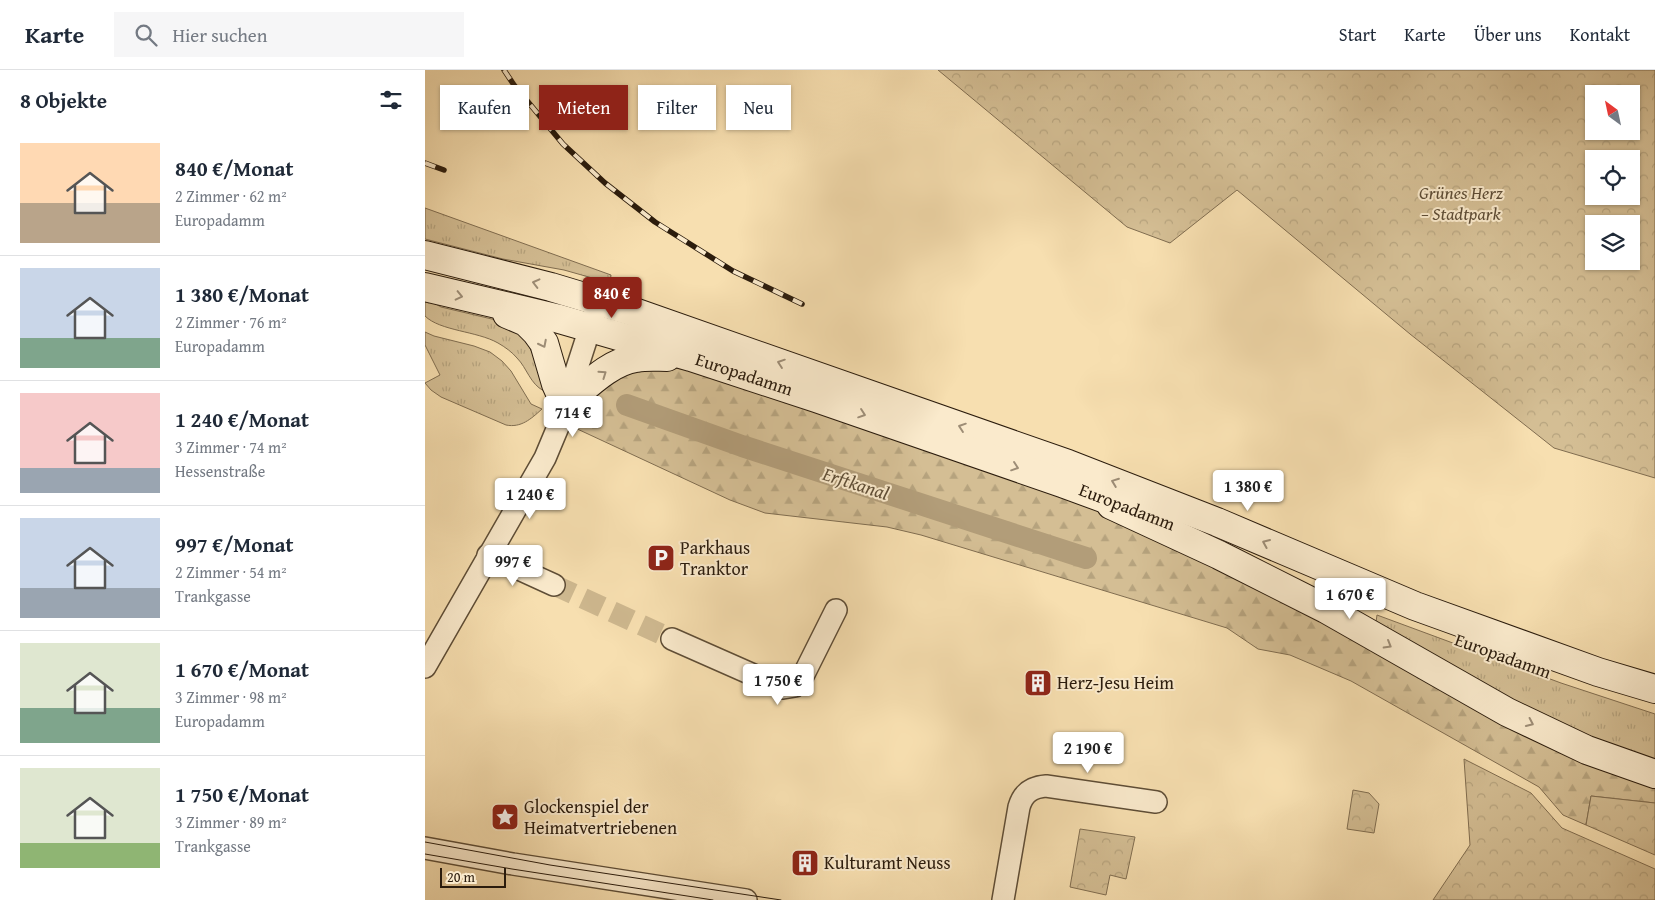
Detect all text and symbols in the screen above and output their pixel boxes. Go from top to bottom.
search box [114,12,464,57]
text: Karte [25,17,84,52]
icon: search [132,21,160,49]
text: Hier suchen [172,21,267,49]
text: Start [1339,21,1376,48]
text: Karte [1404,21,1446,48]
text: Über uns [1474,21,1542,48]
text: Kontakt [1570,21,1630,48]
text: 8 Objekte [20,85,107,116]
chip: Kaufen [440,85,529,130]
chip: Mieten [539,85,628,130]
chip: Filter [638,85,716,130]
chip: Neu [726,85,791,130]
north arrow [1585,85,1640,140]
map controls [1585,85,1640,270]
icon: filters [377,86,405,114]
button: locate [1585,150,1640,205]
text: 840 €/Monat [175,153,294,184]
icon: home [60,163,120,223]
park label: Grünes Herz – Stadtpark [1419,179,1503,227]
text: 2 Zimmer · 62 m² [175,184,287,208]
text: Europadamm [175,208,265,232]
button: layers [1585,215,1640,270]
pin: 840 € [577,276,647,319]
one-way arrow [531,278,540,289]
text: 1 380 €/Monat [175,279,309,310]
text: 840 € [594,281,630,305]
icon: home [60,288,120,348]
one-way arrow [454,290,463,301]
text: 2 Zimmer · 76 m² [175,310,287,334]
text: Europadamm [175,334,265,358]
one-way arrow [537,339,547,348]
street label: Europadamm [692,345,797,403]
one-way arrow [777,359,786,369]
one-way arrow [598,371,607,380]
pin: 714 € [538,396,608,438]
text: 714 € [555,400,591,424]
text: 1 240 €/Monat [175,404,309,435]
one-way arrow [857,408,865,418]
icon: home [60,413,120,473]
one-way arrow [959,422,967,432]
text: 3 Zimmer · 74 m² [175,435,287,459]
text: Hessenstraße [175,459,265,483]
water label: Erftkanal [818,459,893,507]
one-way arrow [1011,461,1019,471]
pin: 1 380 € [1202,470,1294,512]
text: 1 380 € [1224,474,1272,498]
street label: Europadamm [1075,476,1179,537]
pin: 1 240 € [484,478,576,520]
one-way arrow [1111,478,1120,488]
text: 1 240 € [506,482,554,506]
text: 997 €/Monat [175,529,294,560]
place label: Parkhaus Tranktor [680,534,750,582]
icon: home [60,538,120,598]
one-way arrow [1262,538,1271,549]
parking icon: Parkhaus Tranktor [646,543,676,573]
pin: 997 € [478,544,548,587]
text: 997 € [495,549,531,573]
text: 2 Zimmer · 54 m² [175,560,287,584]
pin: 1 670 € [1304,578,1396,620]
text: 1 670 € [1326,582,1374,606]
text: Trankgasse [175,584,251,608]
street label: Europadamm [1451,626,1555,686]
one-way arrow [1382,638,1391,648]
text: 1 670 €/Monat [175,654,309,685]
icon: home [60,663,120,723]
pin: 1 750 € [732,664,824,706]
text: 1 750 € [754,668,802,692]
building icon: Herz-Jesu Heim [1023,668,1053,698]
place label: Herz-Jesu Heim [1057,669,1174,696]
text: 3 Zimmer · 98 m² [175,685,287,709]
text: Europadamm [175,709,265,733]
one-way arrow [1525,717,1534,727]
pin: 2 190 € [1042,732,1134,774]
text: 2 190 € [1064,736,1112,760]
text: 1 750 €/Monat [175,779,309,810]
icon: home [60,788,120,848]
place label: Glockenspiel der Heimatvertriebenen [524,793,677,841]
place icon: Glockenspiel der Heimatvertriebenen [490,802,520,832]
text: 3 Zimmer · 89 m² [175,810,287,834]
text: Trankgasse [175,834,251,858]
building icon: Kulturamt Neuss [790,848,820,878]
place label: Kulturamt Neuss [824,849,951,876]
scale bar [440,865,506,888]
text: 20 m [447,867,475,887]

